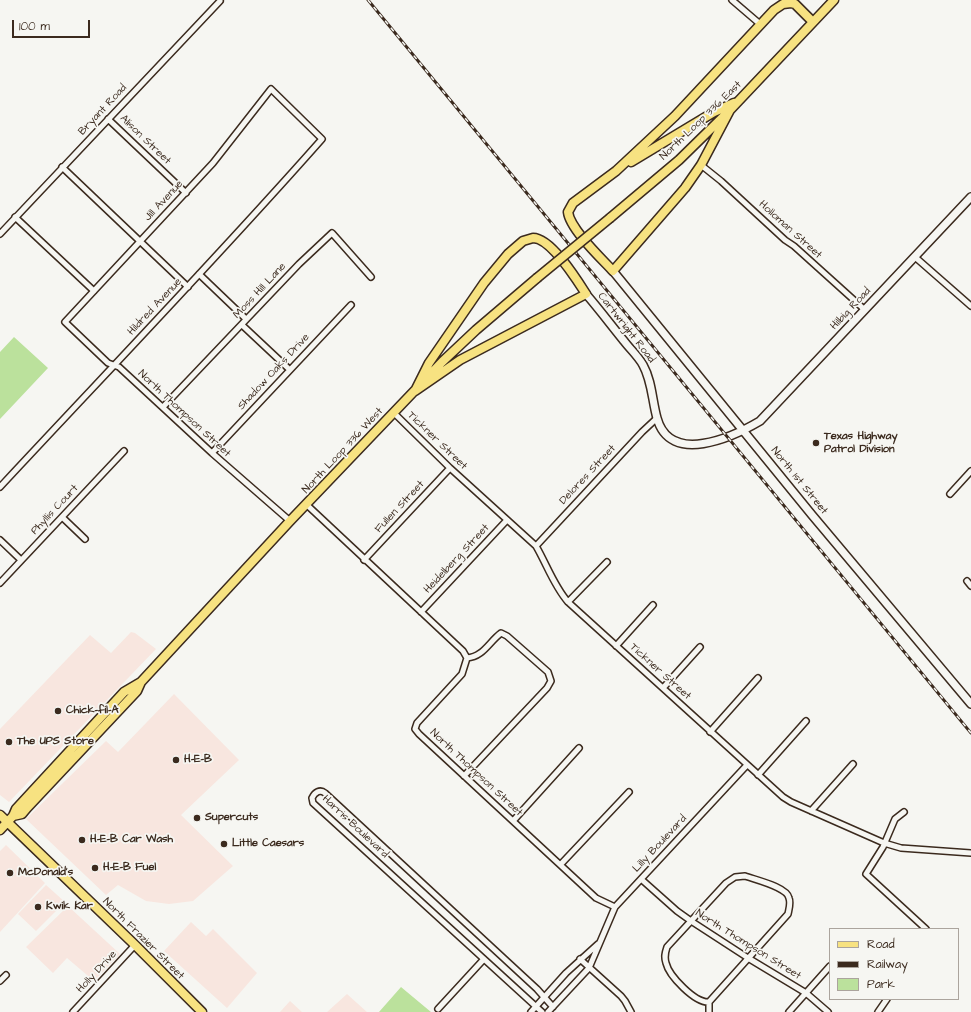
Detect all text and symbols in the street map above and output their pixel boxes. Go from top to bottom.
scale bar [14,12,92,38]
text: 100 m [19,18,50,35]
street label: North Loop 336 East [657,79,745,163]
street label: Bryant Road [76,82,130,138]
street label: Alison Street [117,112,173,168]
street label: Jill Avenue [142,178,186,224]
street label: Holloman Street [756,198,824,262]
street label: Moss Hill Lane [231,260,289,322]
street label: Hildred Avenue [125,276,185,338]
street label: Hilbig Road [828,285,874,333]
street label: Cartwright Road [594,290,658,366]
street label: Shadow Oaks Drive [235,331,313,413]
street label: North Thompson Street [135,368,233,460]
street label: North Loop 336 West [300,405,386,497]
street label: Tickner Street [404,409,470,473]
place label: Texas Highway Patrol Division [824,430,897,456]
marker: Texas Highway Patrol Division [811,438,821,448]
street label: Delores Street [557,442,619,508]
street label: North 1st Street [768,445,830,517]
street label: Fullen Street [373,478,427,536]
street label: Phyllis Court [28,482,82,538]
street label: Heidelberg Street [422,522,492,596]
street label: Tickner Street [627,641,693,703]
place label: Chick-fil-A [66,704,118,718]
marker: Chick-fil-A [53,706,63,716]
street label: North Thompson Street [427,727,525,819]
place label: The UPS Store [17,735,94,749]
marker: The UPS Store [4,737,14,747]
place label: H-E-B [184,753,212,767]
marker: H-E-B [171,755,181,765]
street label: Harris Boulevard [319,793,391,861]
place label: Supercuts [205,811,258,825]
marker: Supercuts [192,813,202,823]
street label: Lilly Boulevard [630,813,690,875]
place label: H-E-B Car Wash [90,833,173,847]
marker: H-E-B Car Wash [77,835,87,845]
place label: Little Caesars [232,837,304,851]
marker: Little Caesars [219,839,229,849]
place label: H-E-B Fuel [103,861,156,875]
marker: H-E-B Fuel [90,863,100,873]
place label: McDonald's [18,866,73,880]
marker: McDonald's [5,868,15,878]
street label: North Frazier Street [99,895,187,983]
place label: Kwik Kar [46,900,93,914]
marker: Kwik Kar [33,902,43,912]
street label: North Thompson Street [693,907,803,983]
legend [829,928,959,1000]
text: Road [867,936,895,953]
street label: Holly Drive [74,948,120,996]
text: Railway [867,956,908,973]
text: Park [867,976,895,993]

